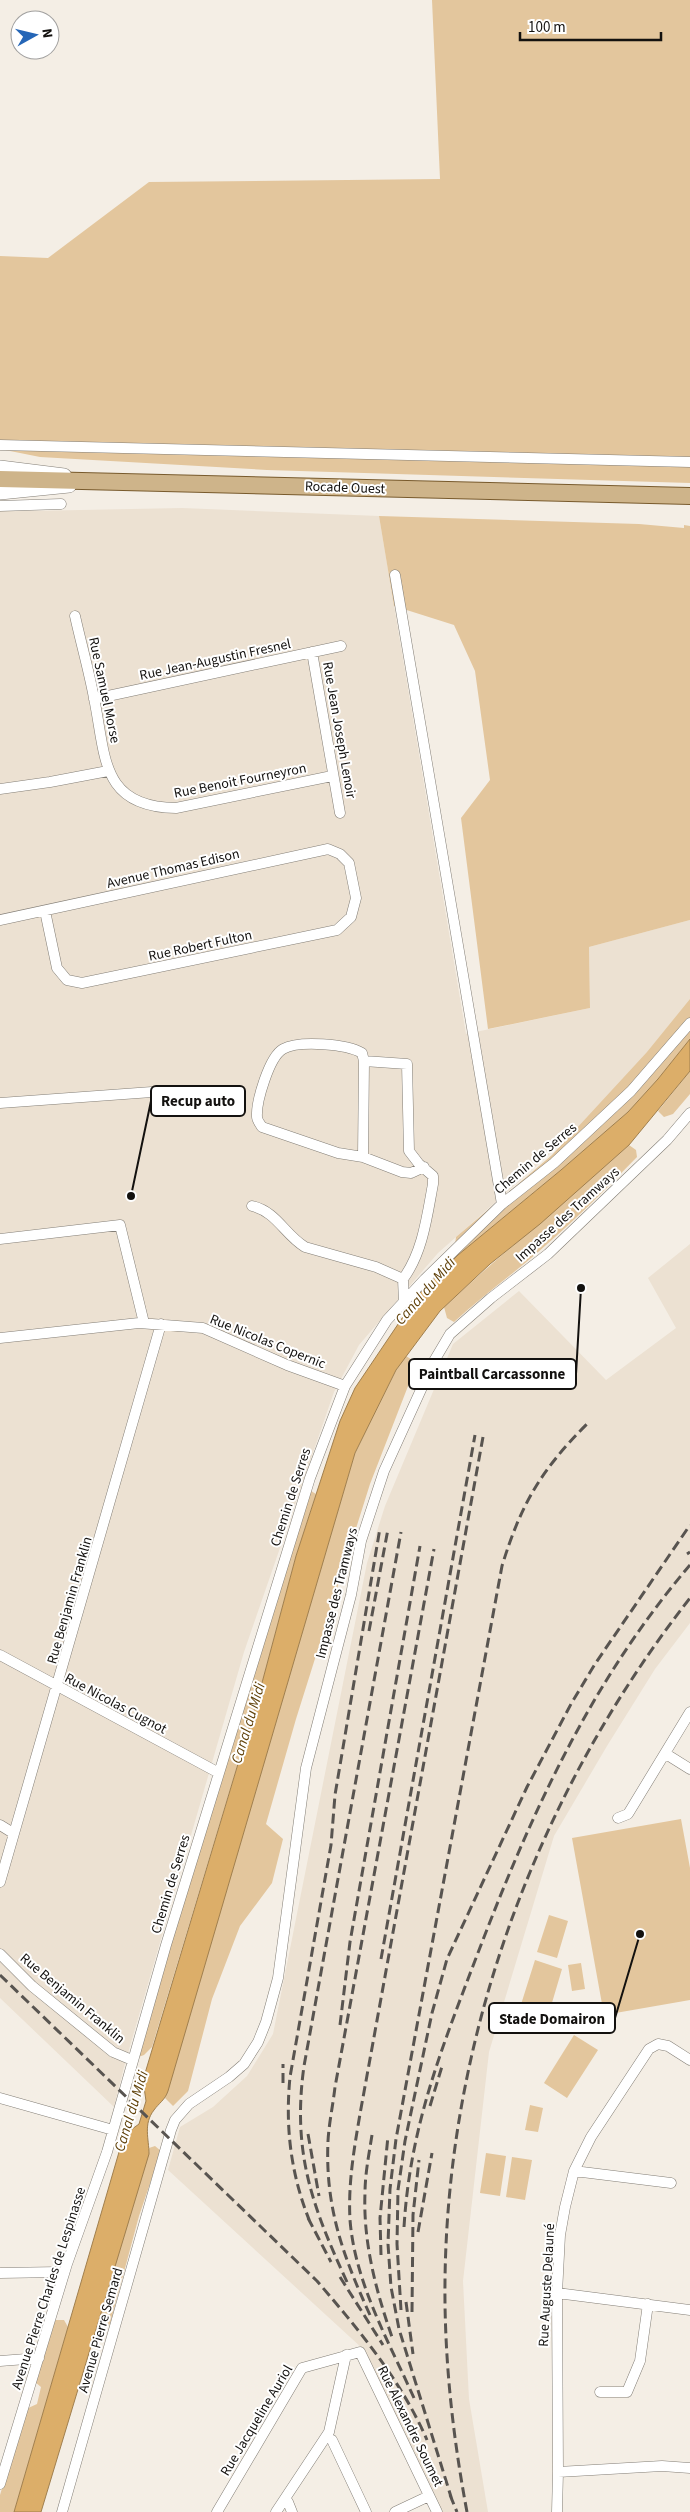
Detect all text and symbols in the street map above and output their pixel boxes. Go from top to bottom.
north arrow [10,10,60,60]
scale bar [520,10,661,42]
text: 100 m [528,17,566,38]
text: N [36,27,57,39]
street label: Rocade Ouest [304,477,386,499]
street label: Rue Jean-Augustin Fresnel [138,634,293,686]
street label: Rue Samuel Morse [83,635,125,745]
street label: Rue Jean Joseph Lenoir [317,660,361,800]
street label: Rue Benoit Fourneyron [172,758,308,804]
street label: Avenue Thomas Edison [105,844,242,894]
street label: Rue Robert Fulton [147,925,254,967]
callout: Recup auto [151,1086,245,1116]
text: Recup auto [161,1091,235,1112]
street label: Chemin de Serres [490,1118,581,1199]
street label: Impasse des Tramways [511,1162,624,1267]
water label: Canal du Midi [390,1253,461,1330]
street label: Rue Nicolas Copernic [207,1310,329,1375]
callout: Paintball Carcassonne [409,1359,576,1389]
text: Paintball Carcassonne [419,1364,565,1385]
street label: Chemin de Serres [266,1445,316,1549]
street label: Impasse des Tramways [311,1526,363,1661]
street label: Rue Benjamin Franklin [42,1534,98,1666]
street label: Rue Nicolas Cugnot [61,1669,170,1739]
water label: Canal du Midi [226,1680,271,1766]
street label: Chemin de Serres [146,1832,196,1936]
street label: Rue Benjamin Franklin [15,1949,129,2049]
callout: Stade Domairon [489,2003,615,2033]
text: Stade Domairon [499,2009,605,2030]
water label: Canal du Midi [109,2068,154,2154]
street label: Avenue Pierre Charles de Lespinasse [7,2184,91,2392]
street label: Rue Auguste Delauné [534,2223,560,2347]
street label: Avenue Pierre Semard [74,2265,128,2395]
street label: Rue Jacqueline Auriol [216,2361,298,2480]
street label: Rue Alexandre Soumet [372,2363,448,2490]

